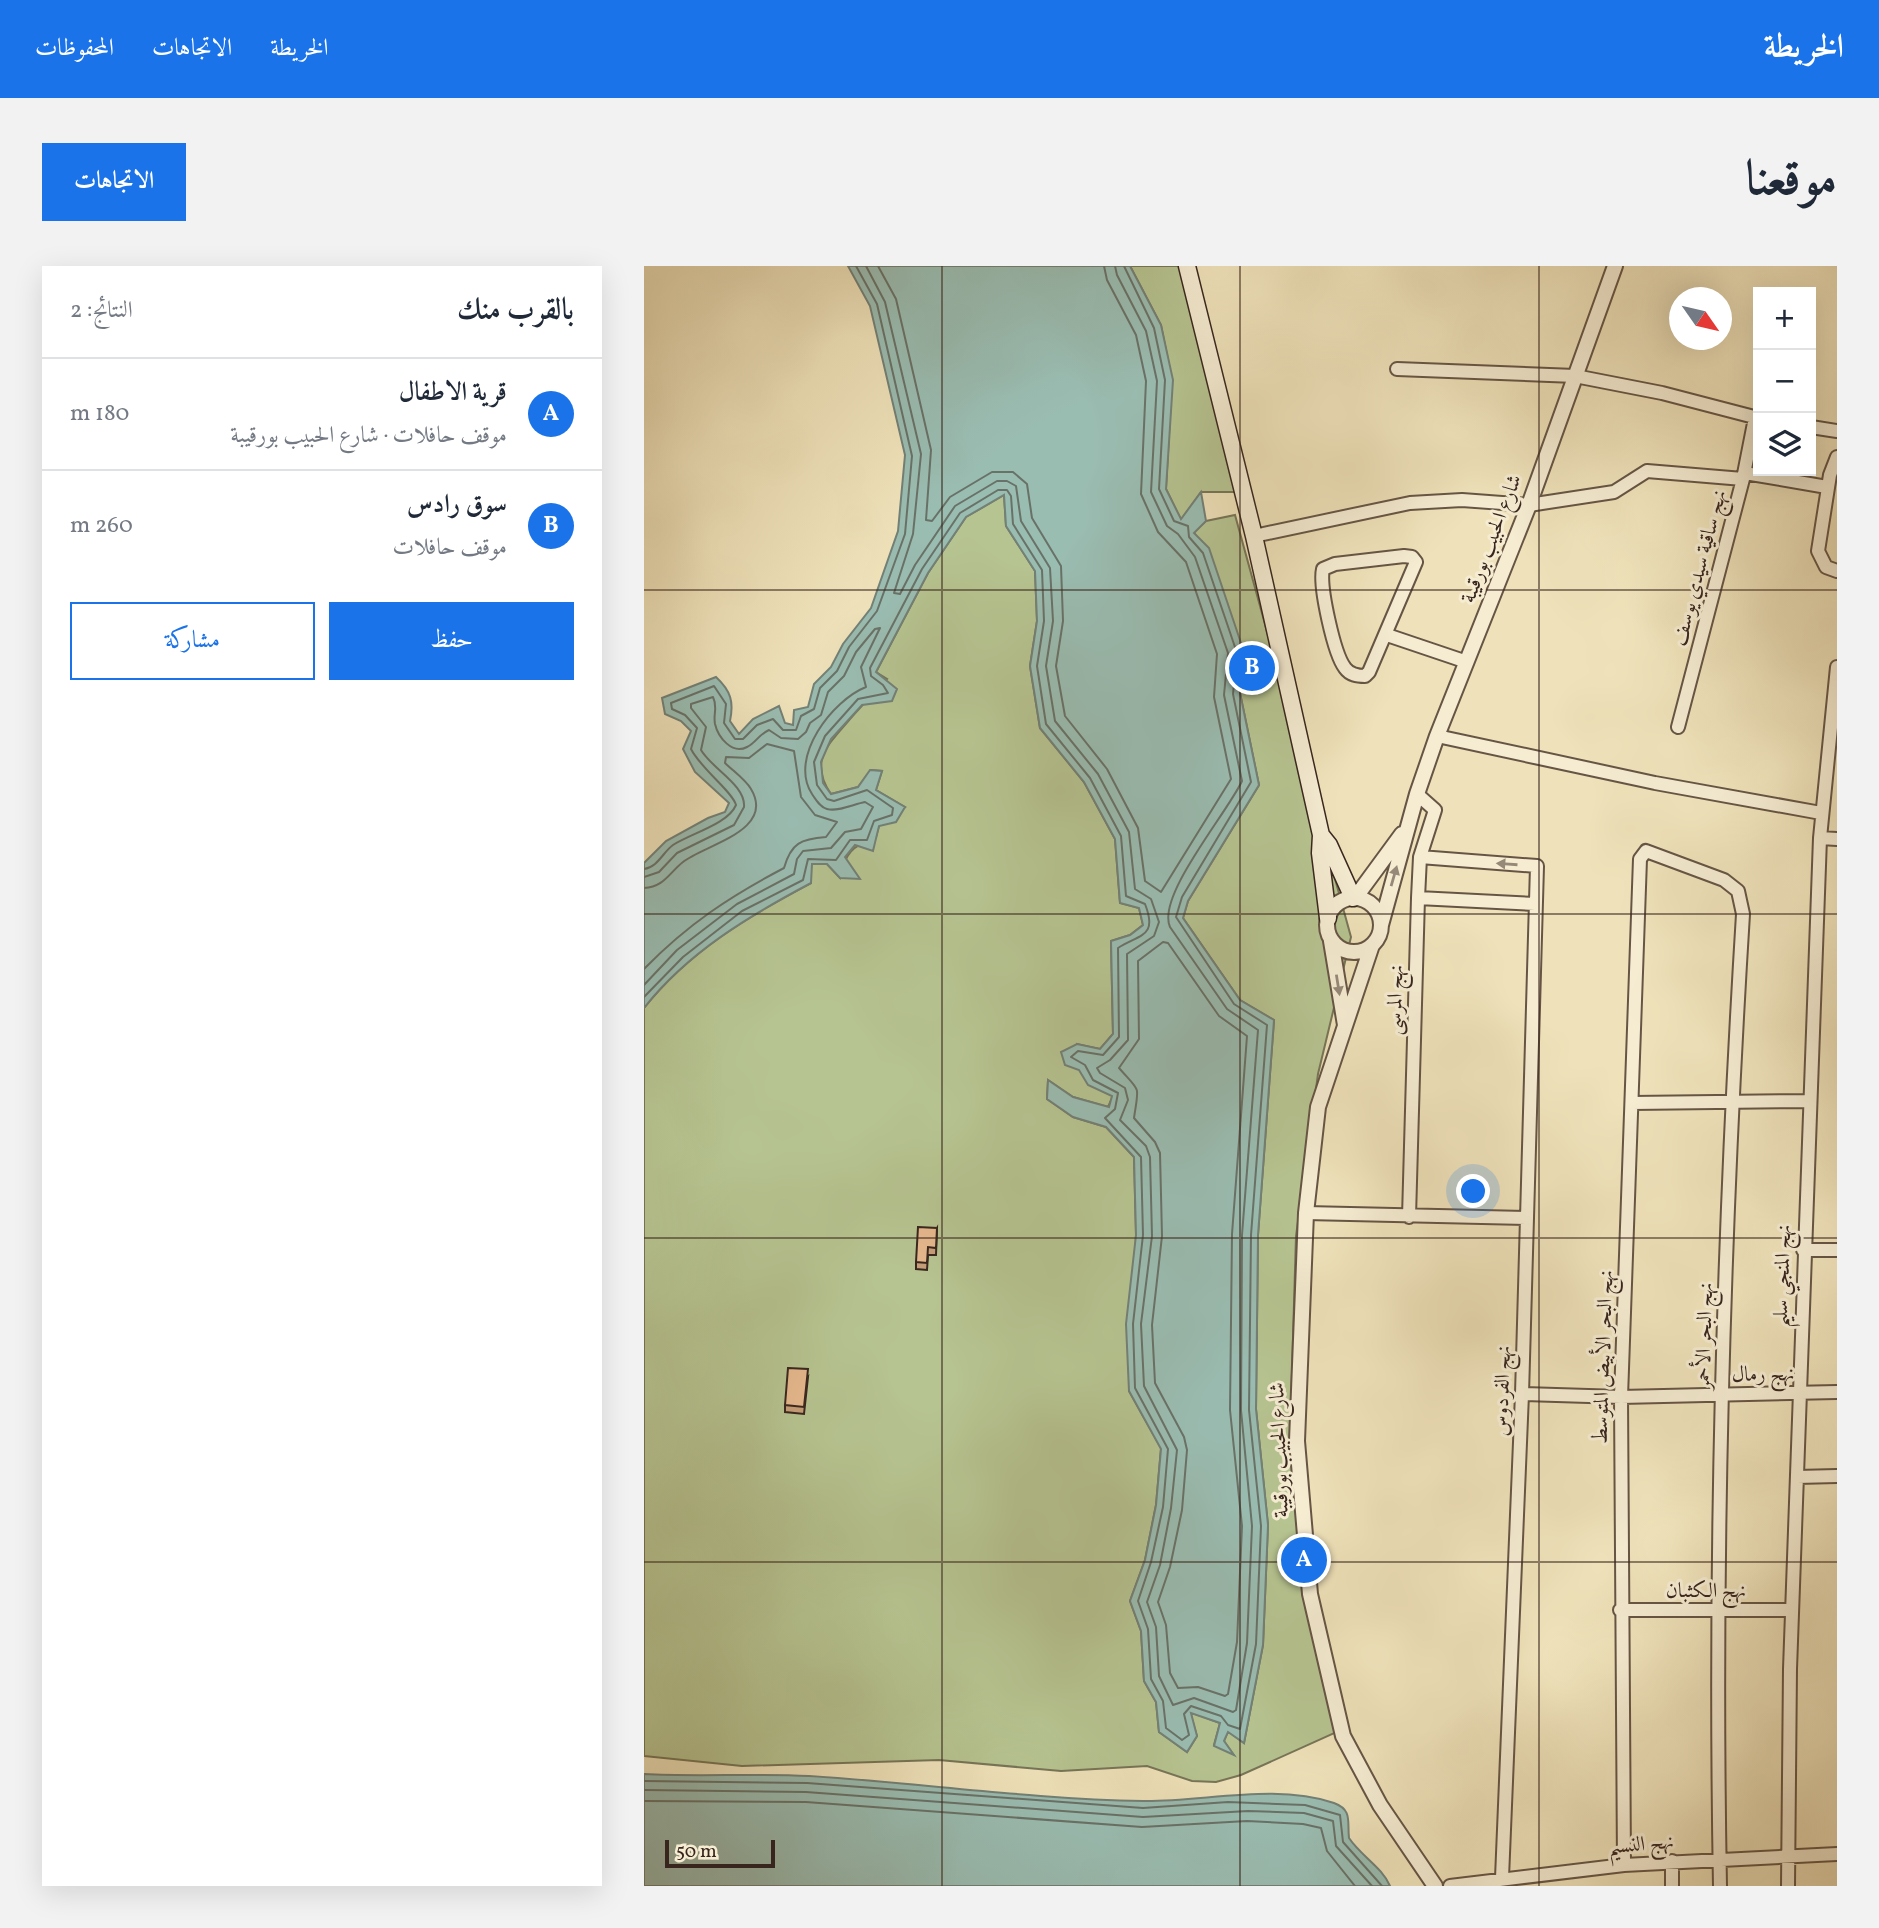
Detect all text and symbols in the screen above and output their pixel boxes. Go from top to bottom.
text: الخريطة [1764,26,1844,72]
text: المحفوظات [35,32,114,66]
text: الاتجاهات [152,32,232,66]
text: الخريطة [270,32,329,66]
button: الاتجاهات [42,143,186,221]
text: موقعنا [1745,147,1837,216]
north arrow [1669,287,1732,350]
map controls [1753,287,1816,476]
button: + [1753,287,1816,350]
text: بالقرب منك [457,290,574,332]
text: النتائج: 2 [70,295,133,327]
button: − [1753,350,1816,413]
text: قرية الاطفال [399,375,507,411]
text: 180 m [70,398,129,430]
text: A [543,398,559,430]
button: layers [1753,413,1816,476]
text: موقف حافلات · شارع الحبيب بورقيبة [230,420,507,452]
street label: شارع الحبيب بورقيبة [1454,471,1532,608]
text: سوق رادس [407,487,507,523]
street label: نهج ساقية سيدي يوسف [1665,487,1738,650]
text: 260 m [70,510,133,542]
text: B [543,510,559,542]
text: موقف حافلات [392,532,507,564]
button: مشاركة [70,602,315,680]
button: حفظ [329,602,574,680]
pin: B [1229,642,1275,694]
one-way arrow [1495,858,1517,869]
one-way arrow [1389,865,1399,886]
street label: نهج المرسى [1380,964,1415,1036]
one-way arrow [1333,974,1344,996]
your location [1456,1174,1490,1208]
street label: نهج المنجي سليم [1767,1224,1804,1328]
street label: نهج البحر الأبيض المتوسط [1584,1269,1625,1445]
street label: نهج البحر الأحمر [1687,1282,1724,1392]
street label: نهج الفردوس [1487,1345,1522,1437]
street label: نهج رمال [1731,1360,1795,1393]
street label: شارع الحبيب بورقيبة [1263,1382,1299,1518]
pin: A [1281,1534,1327,1586]
street label: نهج الكثبان [1666,1577,1746,1609]
street label: نهج النسيم [1607,1828,1675,1867]
scale bar [665,1837,775,1869]
text: 50 m [676,1839,717,1865]

